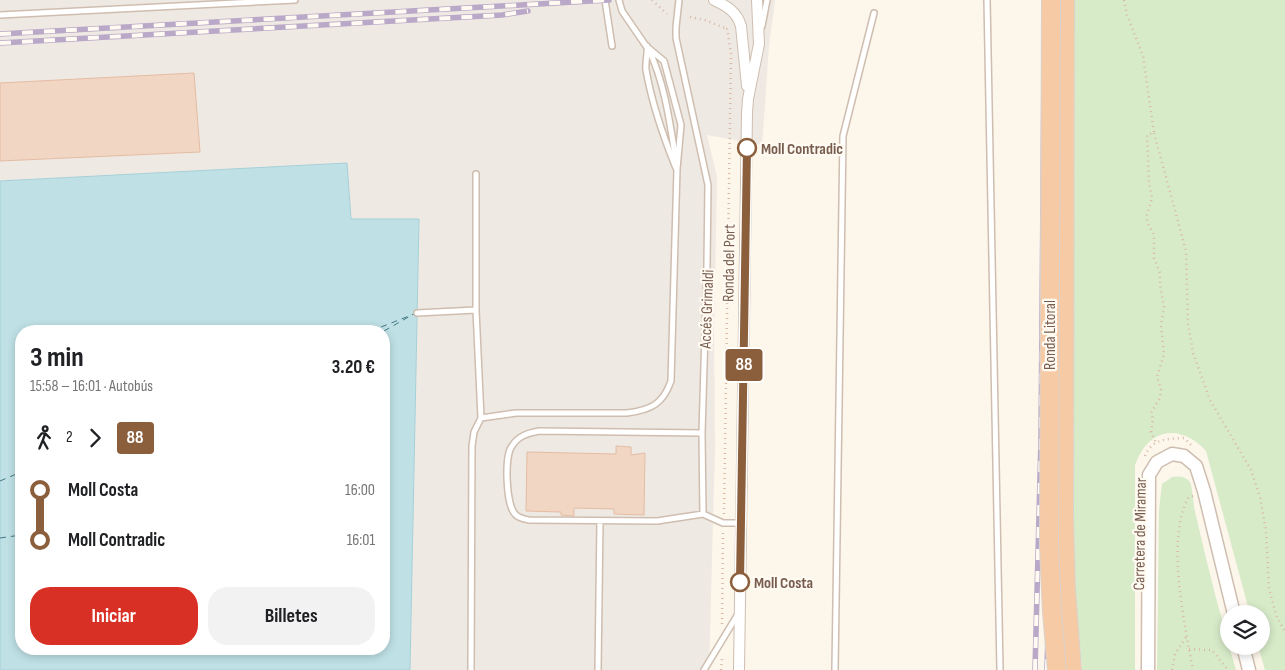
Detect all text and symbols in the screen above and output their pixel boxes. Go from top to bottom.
marker: Moll Contradic [737,138,757,158]
place label: Moll Contradic [761,140,843,159]
street label: Ronda del Port [719,224,740,302]
street label: Accés Grimaldi [697,269,718,350]
street label: Ronda Litoral [1041,300,1060,370]
text: 3 min [30,341,84,374]
line badge: 88 [722,349,766,381]
text: 88 [735,354,753,375]
text: 3.20 € [332,356,375,379]
text: 15:58 – 16:01 · Autobús [30,377,153,396]
icon: walk [30,424,58,452]
icon: forward [81,424,109,452]
text: 88 [127,427,144,448]
text: 2 [66,428,73,447]
street label: Carretera de Miramar [1130,477,1151,591]
text: Moll Costa [68,479,138,502]
text: 16:00 [345,481,375,500]
text: Moll Contradic [68,529,165,552]
text: 16:01 [347,531,375,550]
marker: Moll Costa [730,572,750,592]
place label: Moll Costa [754,574,813,593]
button: Iniciar [30,587,198,645]
button: Billetes [208,587,375,645]
map controls [1220,605,1270,655]
button: layers [1220,605,1270,655]

